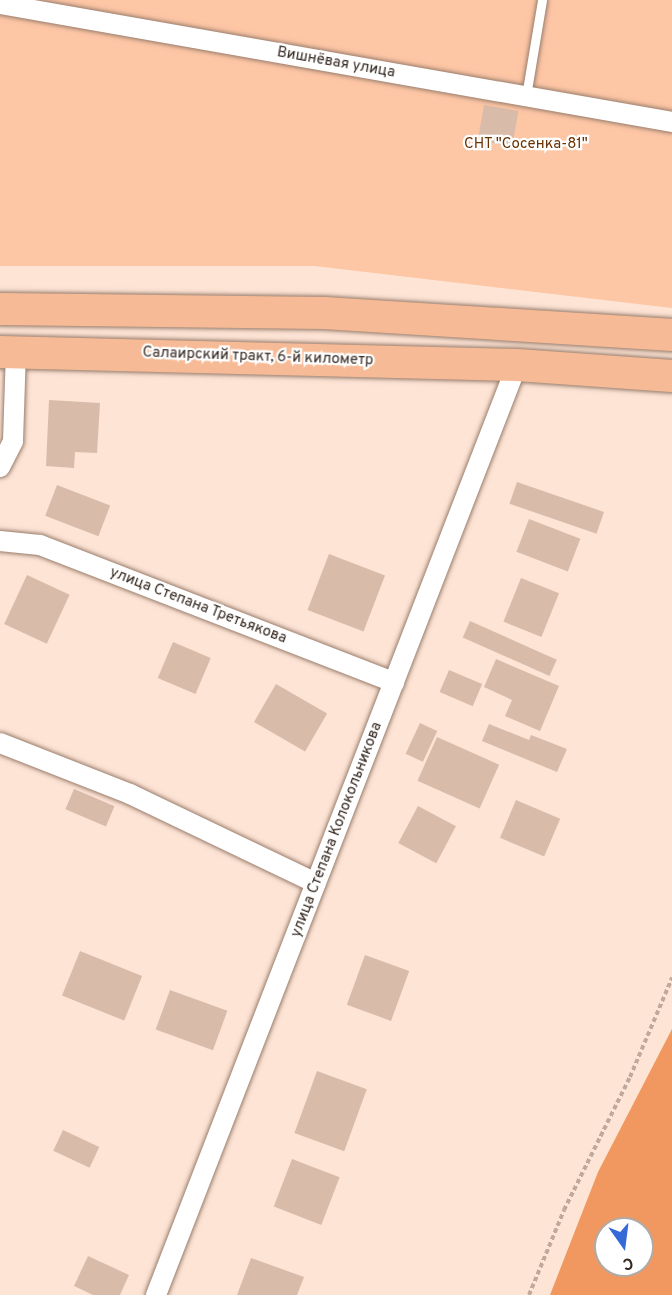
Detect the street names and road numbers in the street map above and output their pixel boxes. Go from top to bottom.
street label: Вишнёвая улица [276,44,396,82]
street label: Салаирский тракт, 6-й километр [142,344,374,370]
street label: улица Степана Третьякова [107,564,289,648]
street label: улица Степана Колокольникова [288,720,386,940]

